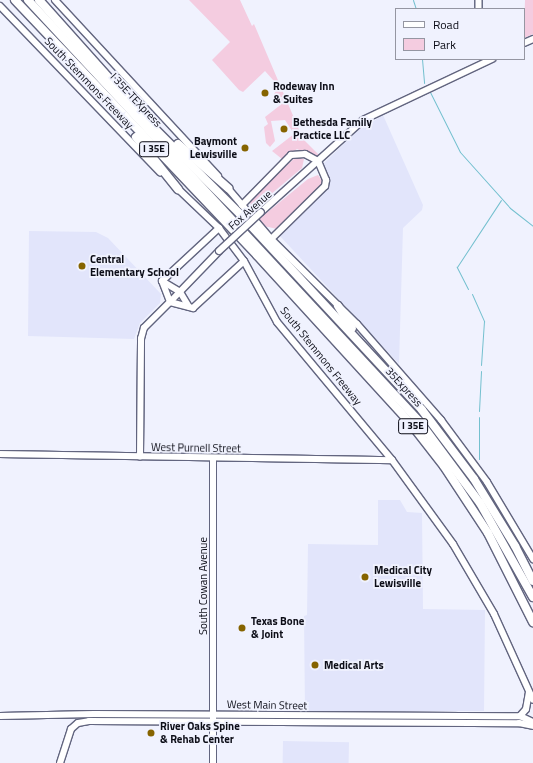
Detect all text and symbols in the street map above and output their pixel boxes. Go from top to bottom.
legend [395,8,525,60]
text: Road [433,15,459,34]
street label: South Stemmons Freeway [42,34,136,132]
text: Park [433,35,456,54]
street label: I 35E TEXpress [108,70,164,130]
place label: Rodeway Inn & Suites [273,80,335,106]
marker: Rodeway Inn & Suites [260,88,270,98]
place label: Bethesda Family Practice LLC [293,116,372,142]
marker: Bethesda Family Practice LLC [278,123,290,135]
place label: Baymont Lewisville [190,135,237,161]
road number: I 35E [139,141,169,157]
marker: Baymont Lewisville [240,143,250,153]
street label: Fox Avenue [226,188,274,232]
place label: Central Elementary School [90,253,179,279]
marker: Central Elementary School [77,261,87,271]
street label: South Stemmons Freeway [277,304,365,408]
street label: 35Express [383,365,425,409]
road number: I 35E [398,418,428,434]
street label: West Purnell Street [151,441,241,455]
street label: South Cowan Avenue [196,537,210,635]
place label: Medical City Lewisville [374,564,432,590]
marker: Medical City Lewisville [359,571,371,583]
place label: Texas Bone & Joint [251,615,304,641]
marker: Texas Bone & Joint [236,622,248,634]
place label: Medical Arts [324,658,384,672]
marker: Medical Arts [309,659,321,671]
street label: West Main Street [227,698,307,712]
place label: River Oaks Spine & Rehab Center [160,720,240,746]
marker: River Oaks Spine & Rehab Center [145,727,157,739]

